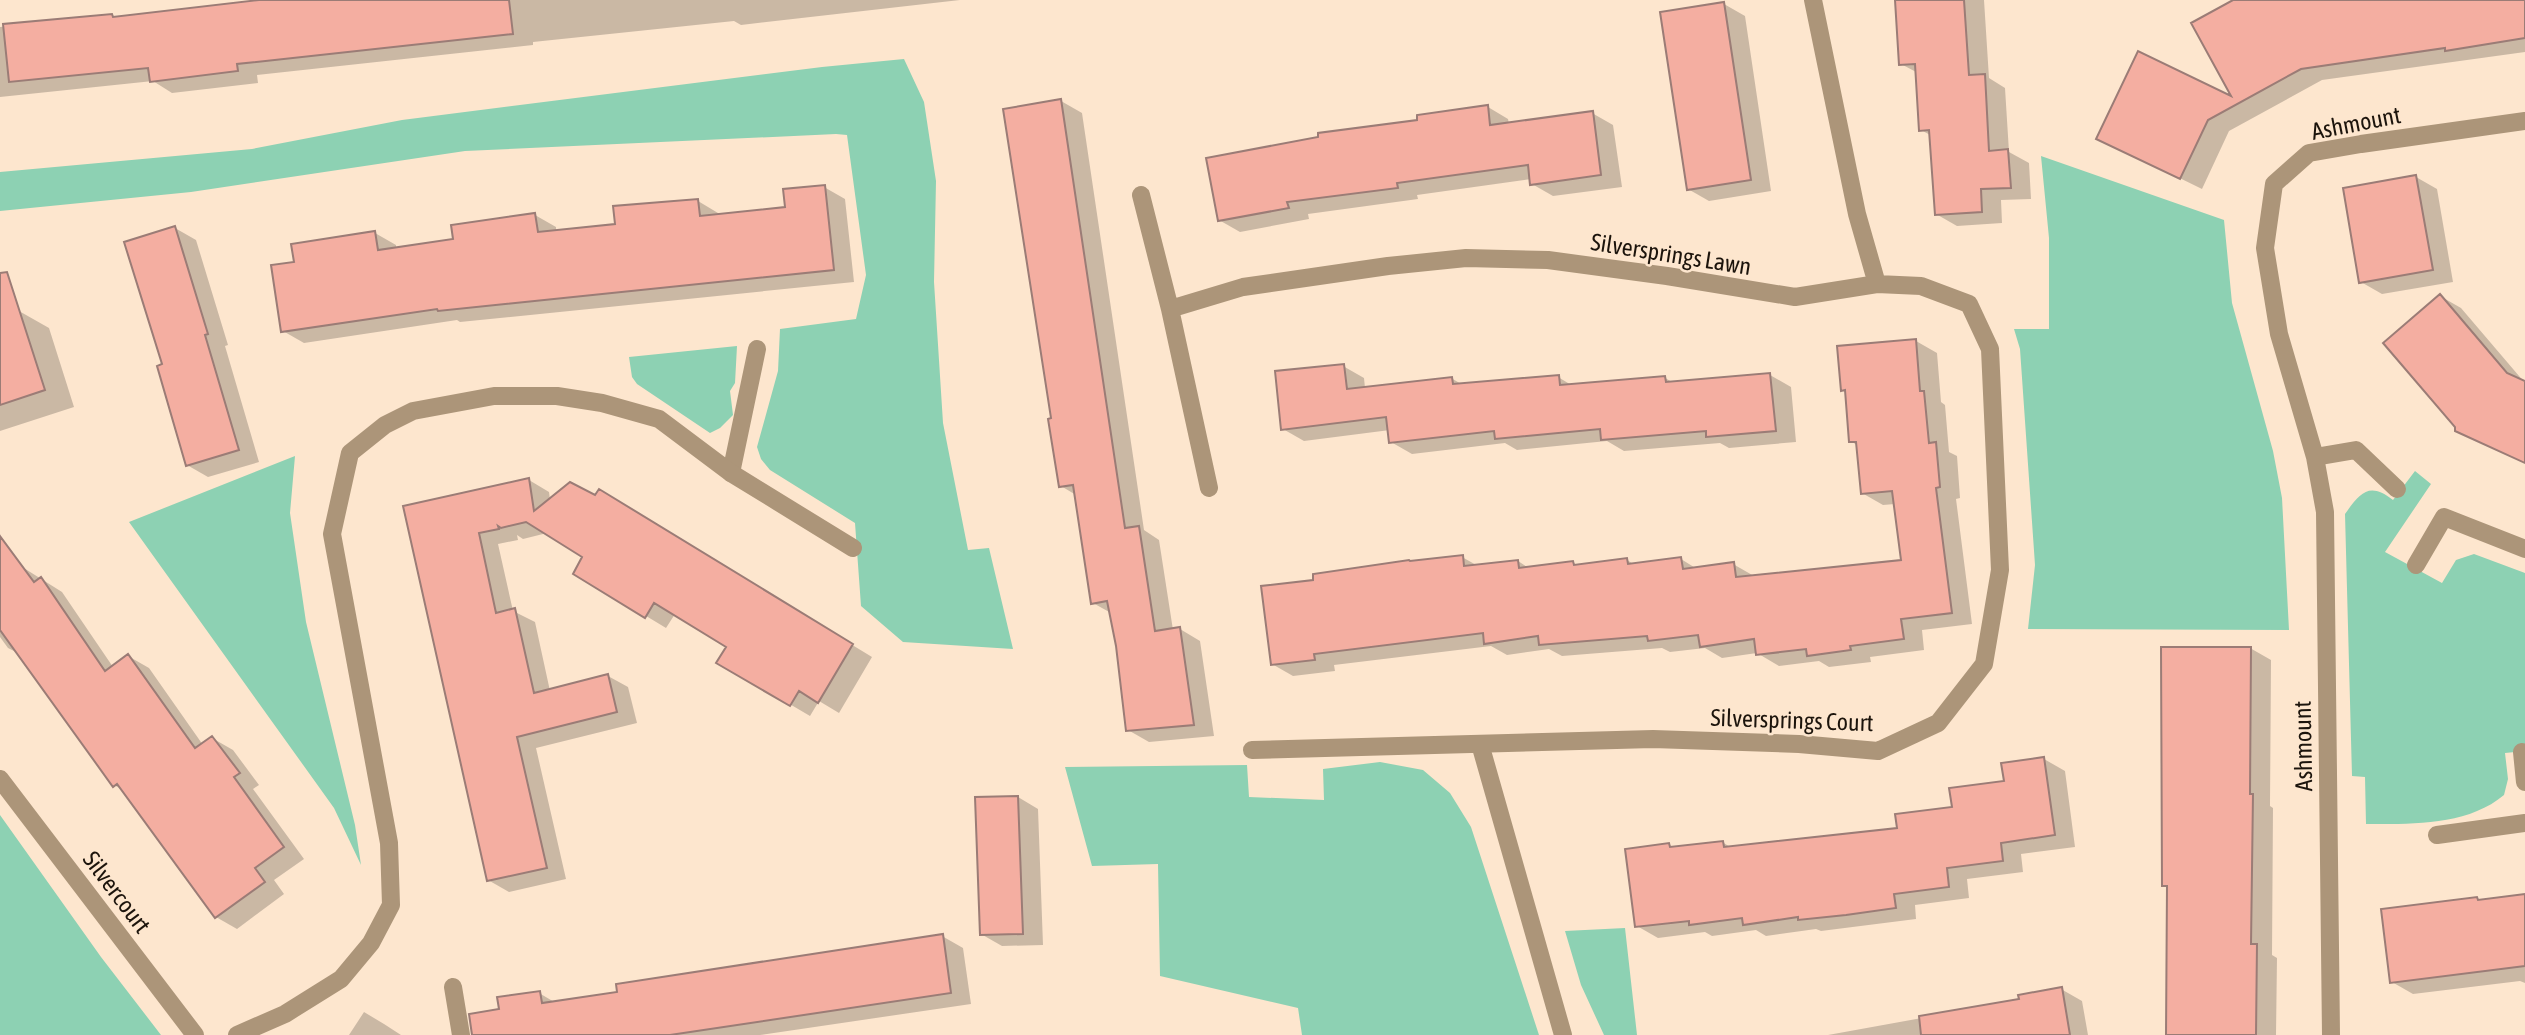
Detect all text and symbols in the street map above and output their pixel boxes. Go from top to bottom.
street label: Ashmount [2309,101,2403,145]
street label: Silversprings Lawn [1589,228,1753,280]
street label: Ashmount [2289,700,2317,792]
street label: Silversprings Court [1710,704,1874,736]
street label: Silvercourt [78,846,156,938]

